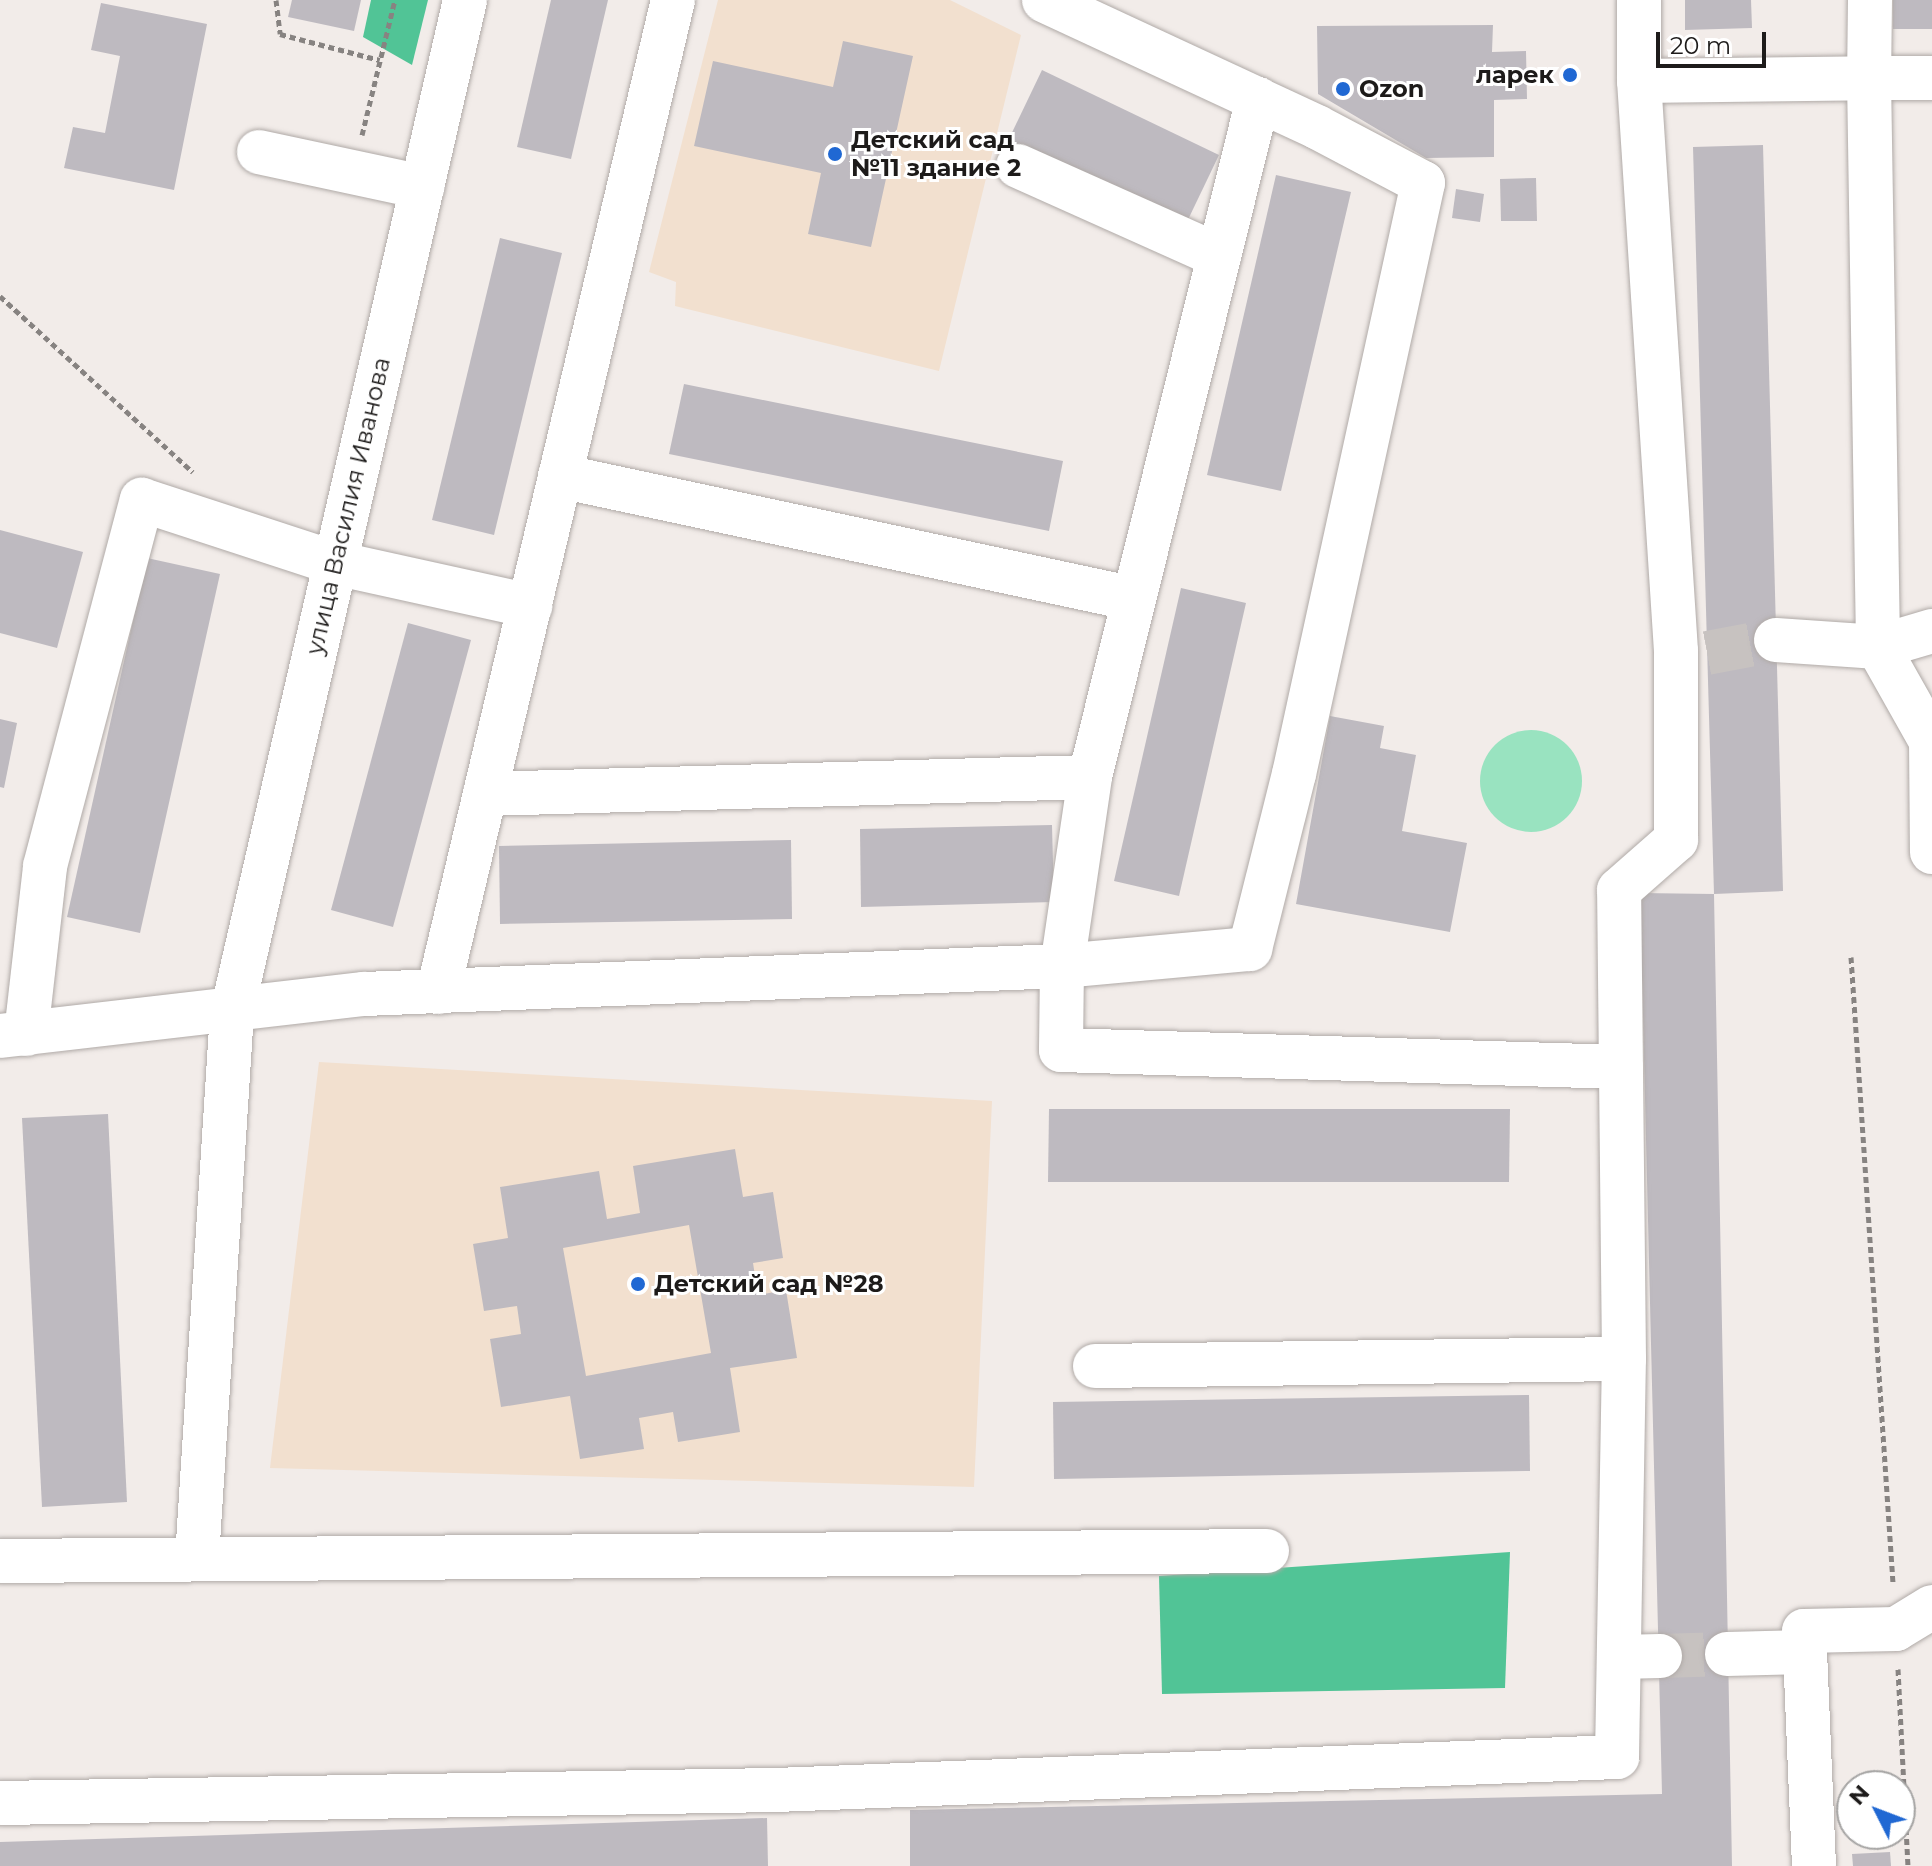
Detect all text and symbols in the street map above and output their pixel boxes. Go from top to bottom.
scale bar [1660,16,1770,66]
text: 20 m [1670,31,1731,60]
place label: ларек [1476,61,1554,89]
marker: ларек [1561,66,1579,84]
place label: Ozon [1359,75,1424,103]
marker: Ozon [1334,80,1352,98]
place label: Детский сад №11 здание 2 [851,126,1021,182]
marker: Детский сад №11 здание 2 [826,145,844,163]
street label: улица Василия Иванова [300,355,396,657]
place label: Детский сад №28 [654,1270,884,1298]
marker: Детский сад №28 [629,1275,647,1293]
north arrow [1836,1770,1916,1850]
text: N [1843,1779,1875,1811]

